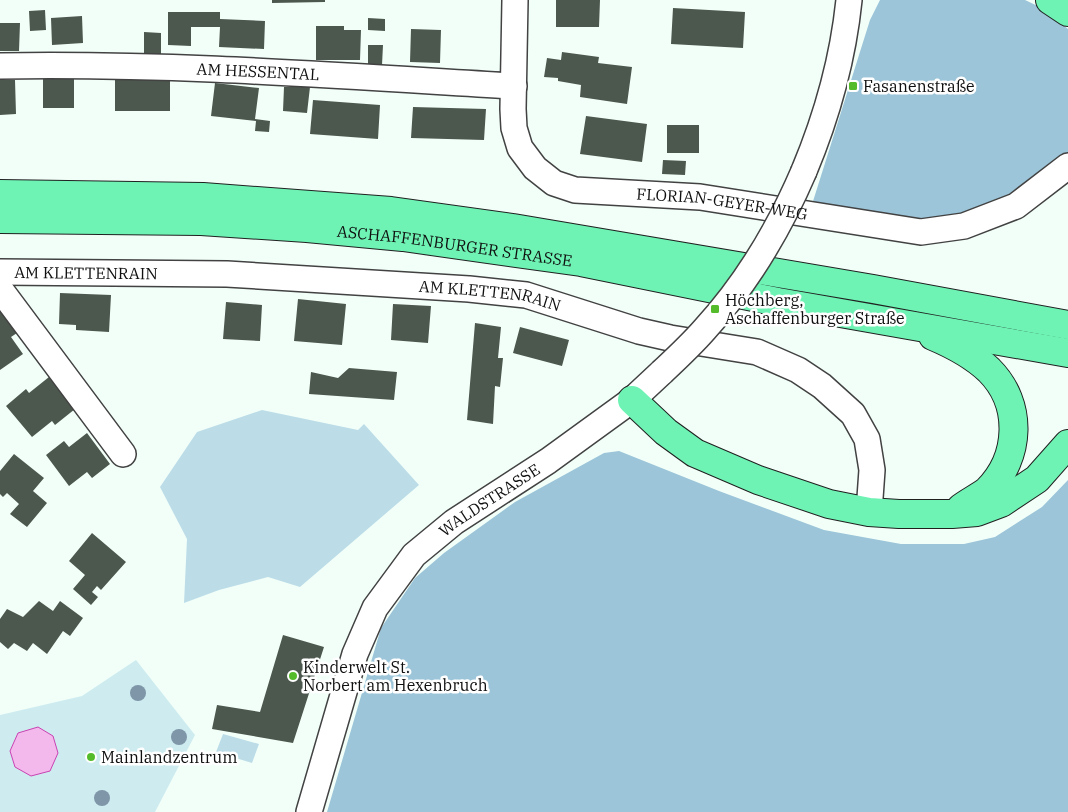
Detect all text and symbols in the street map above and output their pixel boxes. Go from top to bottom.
street label: AM HESSENTAL [196,59,320,84]
place label: Fasanenstraße [863,76,975,96]
marker: Fasanenstraße [847,80,859,92]
street label: FLORIAN-GEYER-WEG [636,183,809,224]
street label: ASCHAFFENBURGER STRASSE [336,221,574,271]
street label: AM KLETTENRAIN [14,262,158,283]
street label: AM KLETTENRAIN [418,276,563,315]
place label: Höchberg, Aschaffenburger Straße [725,290,905,328]
marker: Höchberg, Aschaffenburger Straße [709,303,721,315]
street label: WALDSTRASSE [435,459,544,541]
place label: Kinderwelt St. Norbert am Hexenbruch [303,657,488,695]
marker: Kinderwelt St. Norbert am Hexenbruch [287,670,299,682]
place label: Mainlandzentrum [101,747,237,767]
marker: Mainlandzentrum [85,751,97,763]

